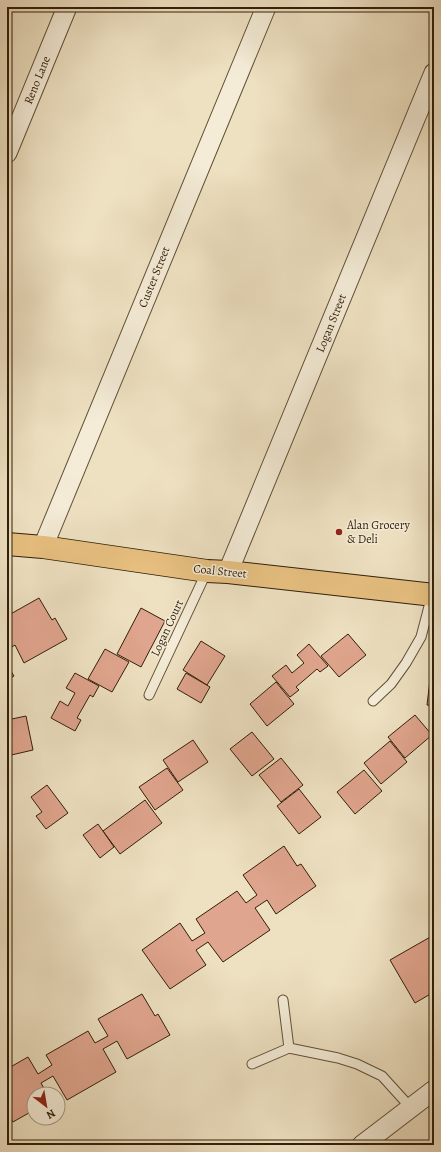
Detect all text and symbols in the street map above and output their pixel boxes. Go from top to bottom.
street label: Reno Lane [20,53,54,107]
street label: Custer Street [134,244,174,310]
street label: Logan Street [312,291,350,355]
place label: Alan Grocery & Deli [346,517,411,547]
marker: Alan Grocery & Deli [334,527,344,537]
street label: Coal Street [192,560,248,582]
street label: Logan Court [147,597,187,659]
north arrow [26,1086,66,1126]
text: N [44,1106,58,1123]

